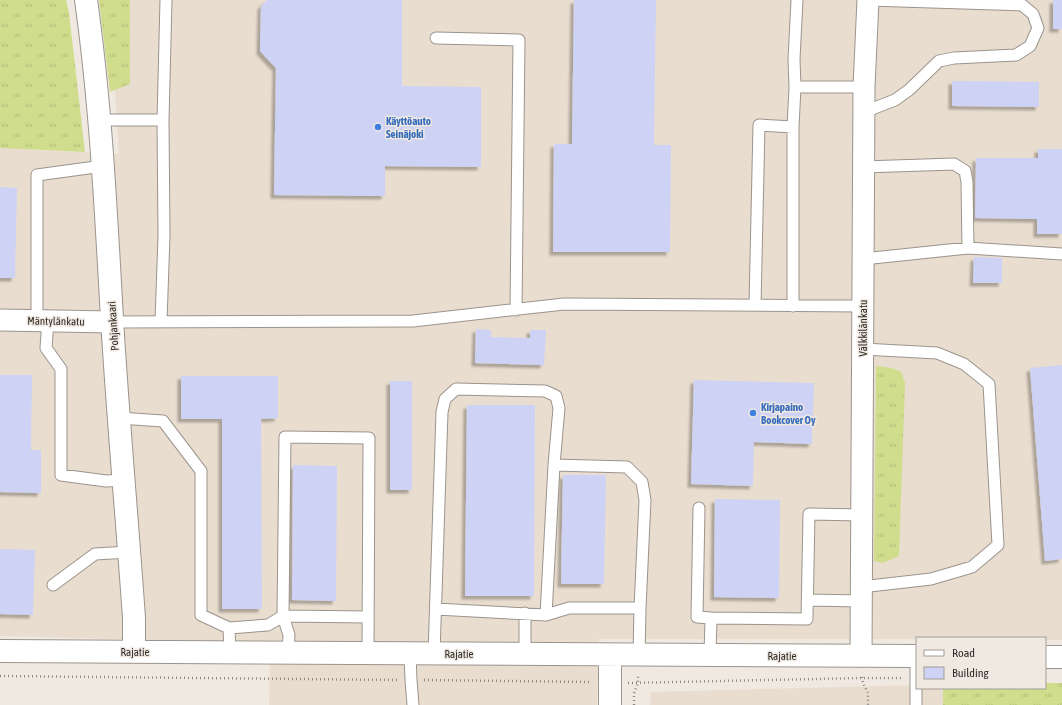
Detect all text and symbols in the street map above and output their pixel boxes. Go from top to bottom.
place label: Käyttöauto Seinäjoki [386,115,431,140]
marker: Käyttöauto Seinäjoki [373,122,383,132]
street label: Välkkilänkatu [857,300,869,356]
street label: Pohjankaari [105,301,121,351]
street label: Mäntylänkatu [27,315,85,327]
place label: Kirjapaino Bookcover Oy [761,401,816,426]
marker: Kirjapaino Bookcover Oy [748,408,758,418]
legend [916,637,1046,689]
street label: Rajatie [121,646,149,658]
text: Road [952,646,975,660]
street label: Rajatie [445,648,473,660]
street label: Rajatie [768,650,796,662]
text: Building [952,666,990,680]

